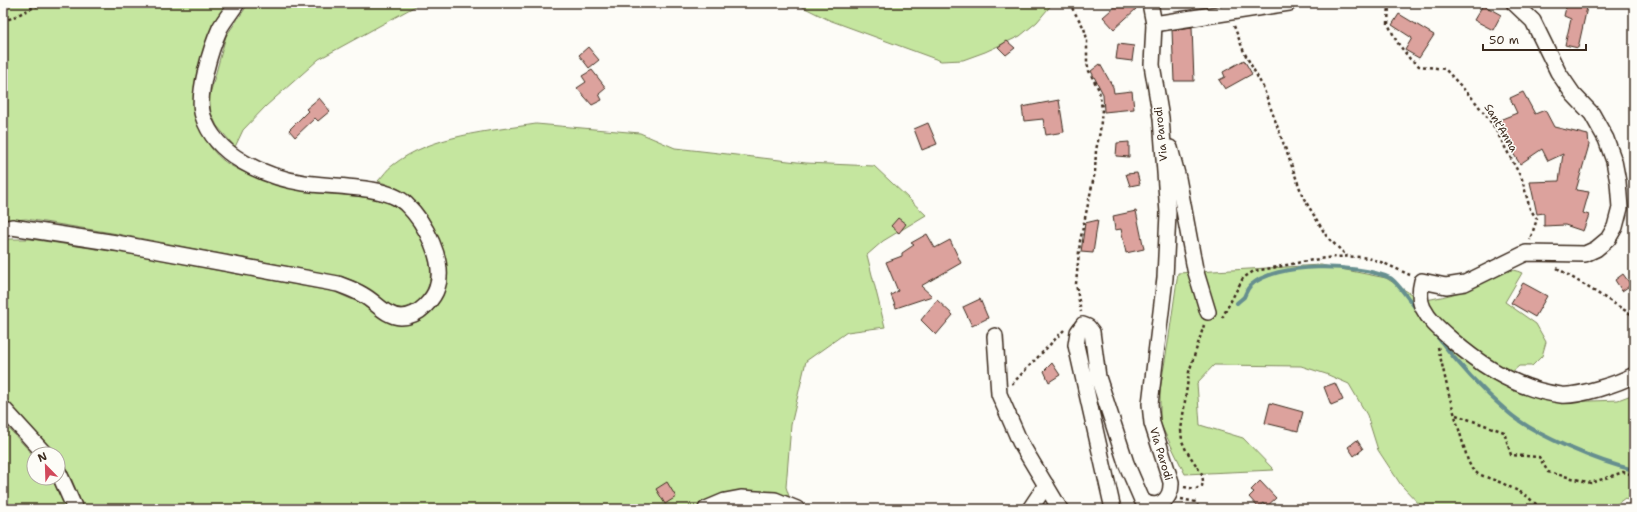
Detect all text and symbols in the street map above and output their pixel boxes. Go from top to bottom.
scale bar [1483,26,1586,52]
text: 50 m [1489,32,1519,48]
street label: Sant'Anna [1481,101,1521,155]
street label: Via Parodi [1151,106,1171,162]
street label: Via Parodi [1146,426,1176,482]
north arrow [26,446,66,486]
text: N [35,449,49,466]

